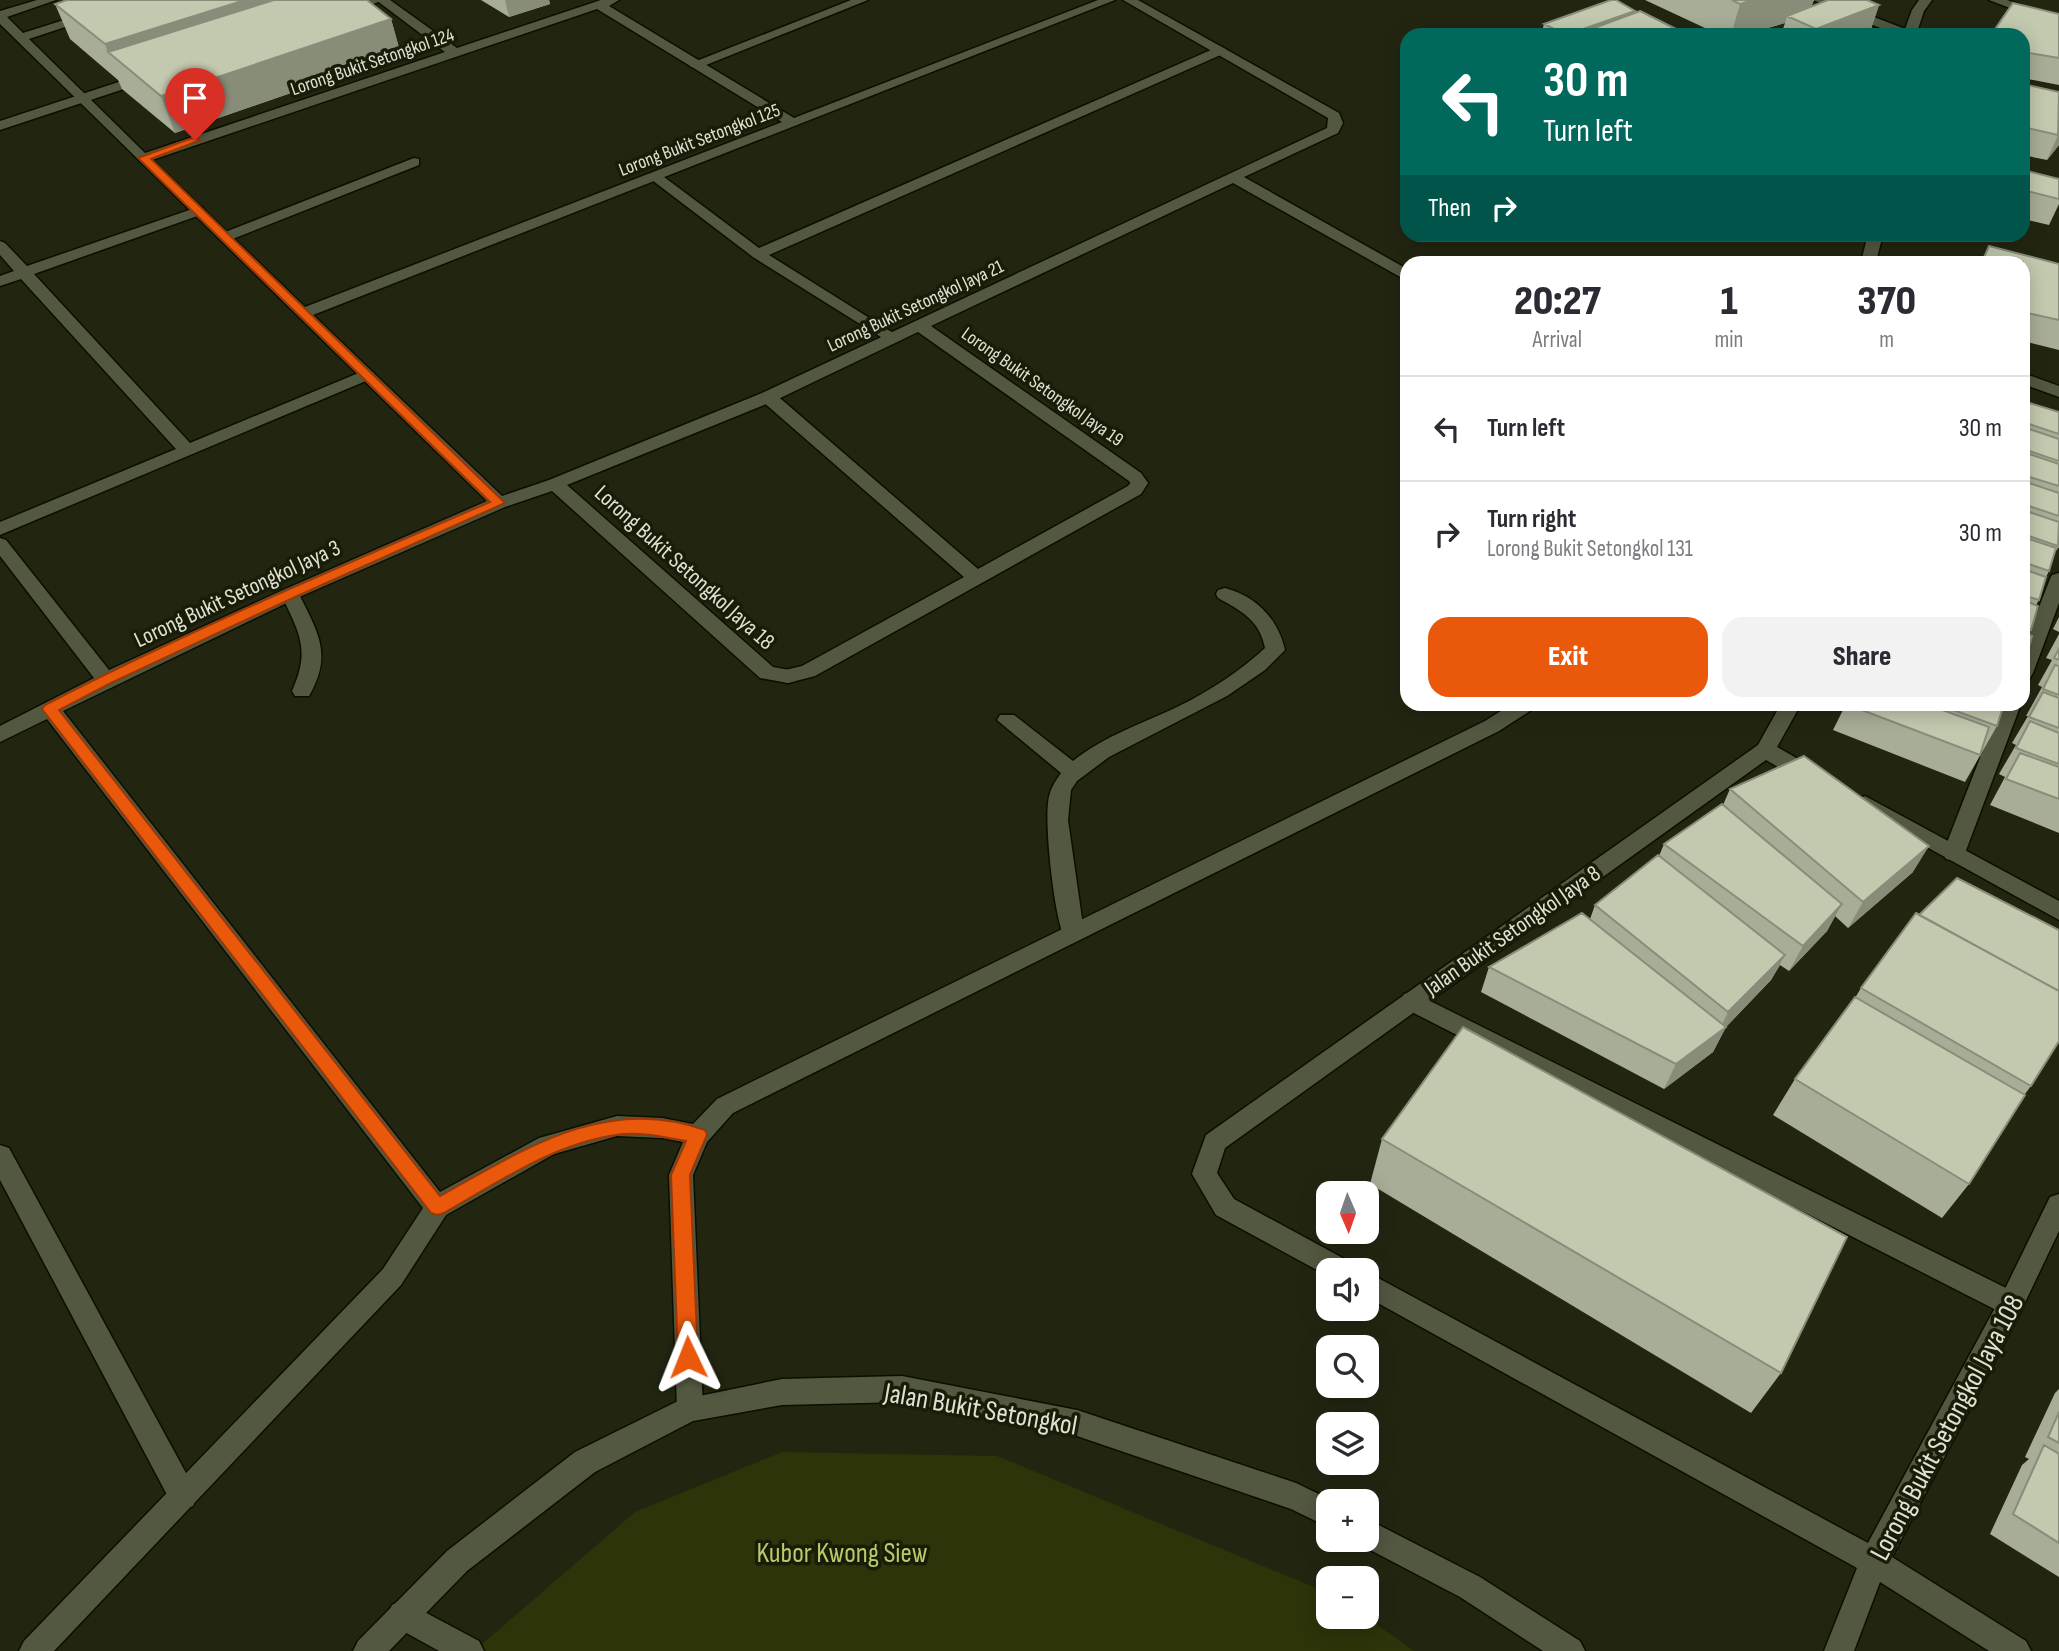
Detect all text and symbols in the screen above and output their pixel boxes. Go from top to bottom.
street label: Lorong Bukit Setongkol 124 [288,24,457,101]
text: 30 m [1543,52,1628,111]
icon: left [1428,56,1519,147]
pin [165,68,225,140]
icon: arrive [176,79,214,117]
street label: Lorong Bukit Setongkol 125 [616,99,784,182]
text: Turn left [1543,112,1633,151]
icon: right [1485,189,1523,227]
text: Then [1428,193,1471,224]
street label: Lorong Bukit Setongkol Jaya 21 [824,255,1008,357]
text: 20:27 [1514,276,1601,327]
text: 1 [1720,276,1738,327]
text: 370 [1857,276,1916,327]
street label: Lorong Bukit Setongkol Jaya 19 [957,323,1128,452]
text: Arrival [1533,326,1582,354]
text: min [1715,326,1743,354]
text: m [1879,326,1894,354]
icon: left [1428,410,1466,448]
text: Turn left [1487,413,1565,444]
text: 30 m [1959,413,2002,444]
street label: Lorong Bukit Setongkol Jaya 18 [588,479,780,656]
text: Turn right [1487,504,1576,535]
icon: right [1428,515,1466,553]
text: 30 m [1959,518,2002,549]
street label: Lorong Bukit Setongkol Jaya 3 [130,534,345,654]
text: Lorong Bukit Setongkol 131 [1487,535,1693,563]
button: Exit [1428,617,1708,697]
button: Share [1722,617,2002,697]
street label: Jalan Bukit Setongkol Jaya 8 [1418,860,1606,1003]
north arrow [1316,1181,1379,1244]
map controls [1316,1181,1379,1629]
button: sound [1316,1258,1379,1321]
street label: Lorong Bukit Setongkol Jaya 108 [1863,1289,2031,1566]
position arrow [651,1320,725,1394]
button: search [1316,1335,1379,1398]
street label: Jalan Bukit Setongkol [881,1376,1080,1443]
button: layers [1316,1412,1379,1475]
button: + [1316,1489,1379,1552]
park label: Kubor Kwong Siew [757,1537,928,1570]
button: − [1316,1566,1379,1629]

